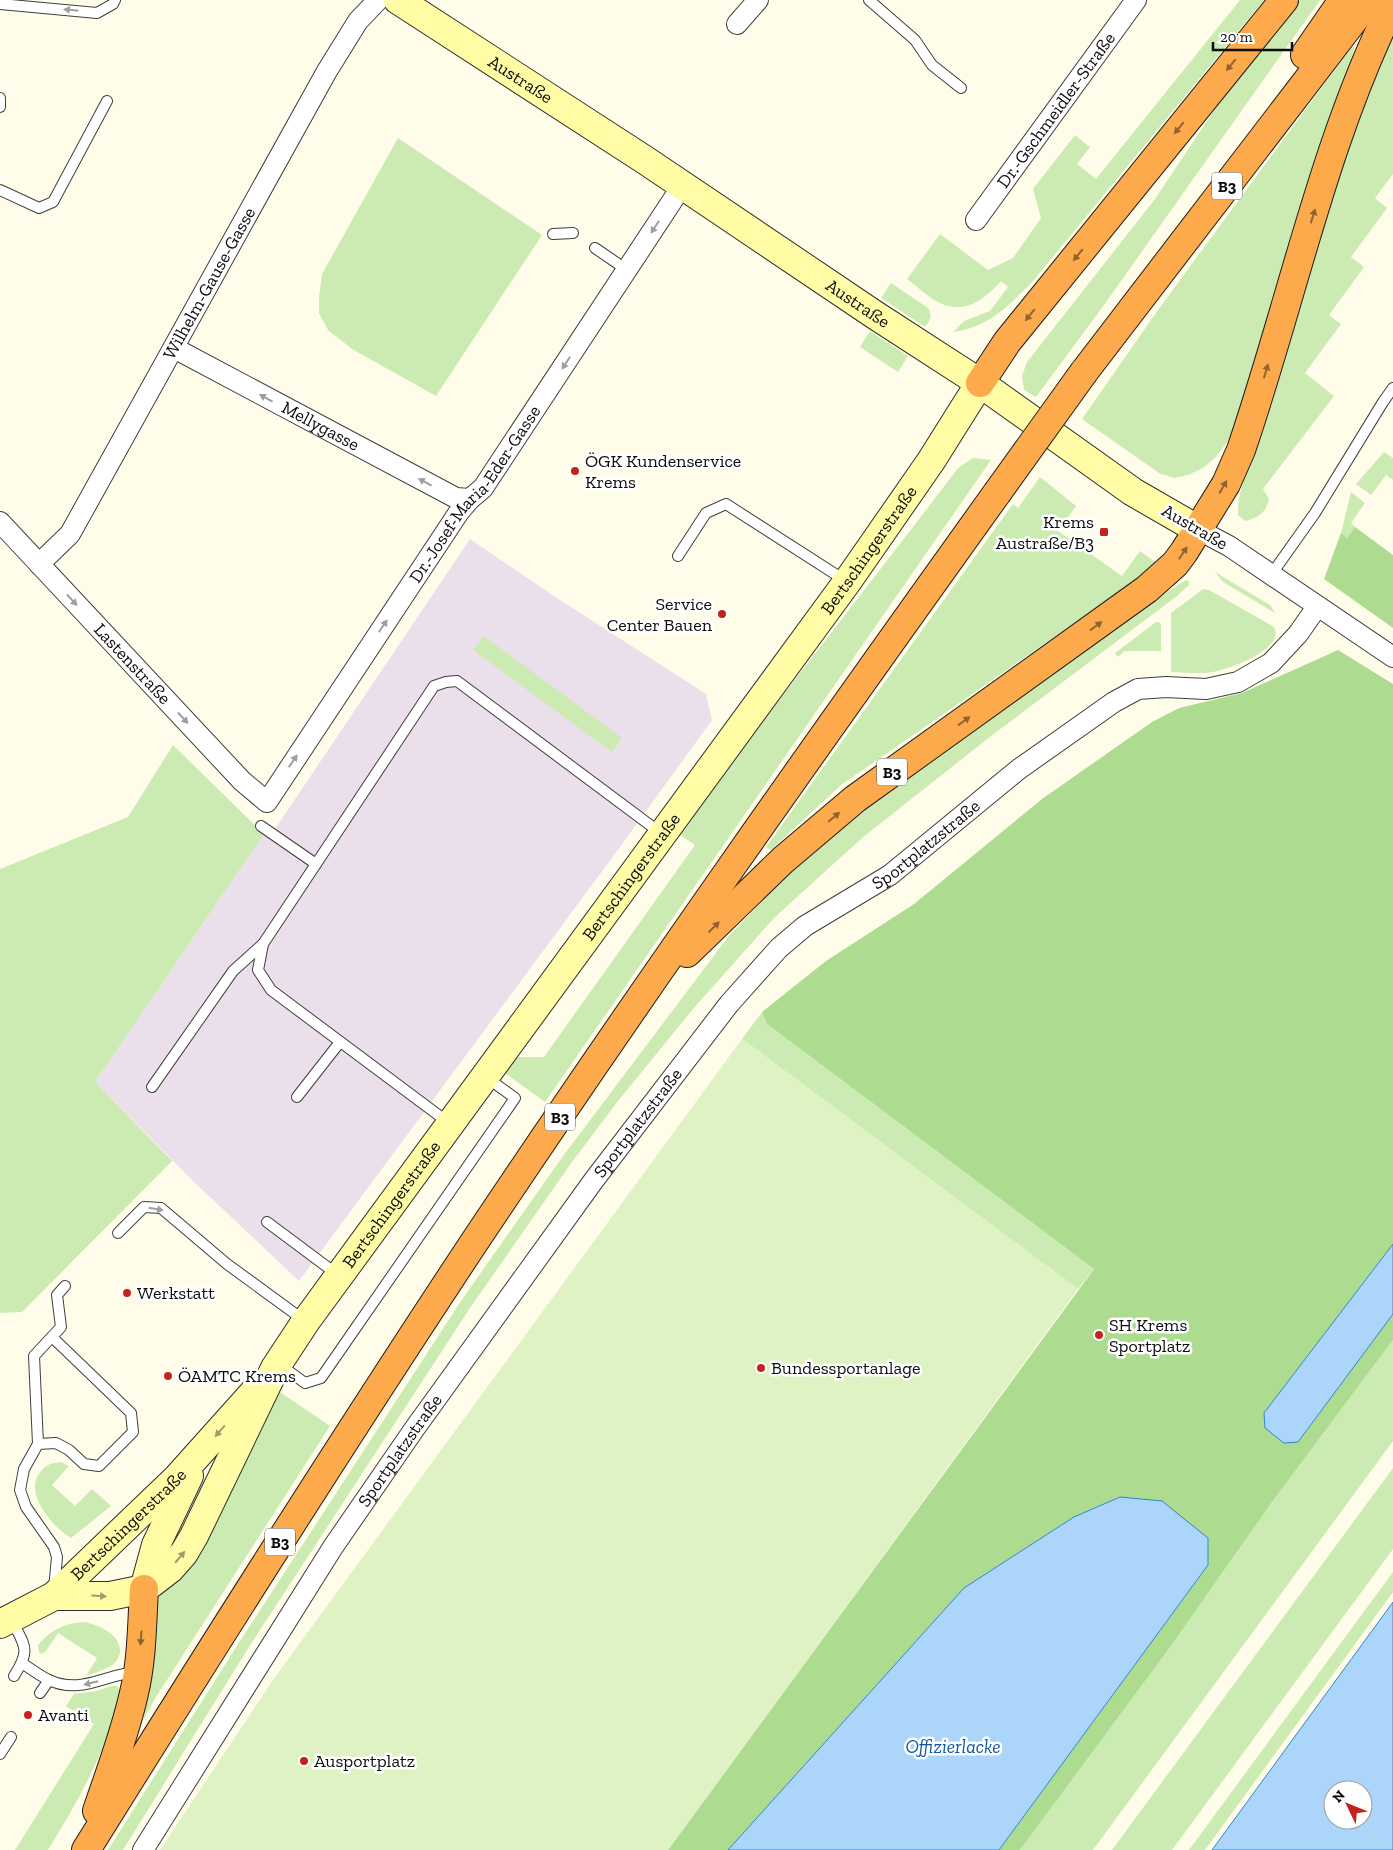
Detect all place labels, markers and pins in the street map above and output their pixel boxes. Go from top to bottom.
place label: ÖGK Kundenservice Krems [585,450,741,493]
marker: ÖGK Kundenservice Krems [569,465,581,477]
place label: Krems Austraße/B3 [996,511,1094,554]
marker: Krems Austraße/B3 [1098,526,1110,538]
place label: Service Center Bauen [607,593,713,636]
marker: Service Center Bauen [716,608,728,620]
place label: Werkstatt [137,1282,215,1304]
marker: Werkstatt [121,1287,133,1299]
place label: SH Krems Sportplatz [1109,1314,1190,1357]
marker: SH Krems Sportplatz [1093,1329,1105,1341]
place label: Bundessportanlage [771,1357,921,1379]
marker: Bundessportanlage [755,1362,767,1374]
place label: ÖAMTC Krems [178,1365,296,1387]
marker: ÖAMTC Krems [162,1370,174,1382]
place label: Avanti [38,1704,89,1726]
marker: Avanti [22,1709,34,1721]
place label: Ausportplatz [314,1750,415,1772]
marker: Ausportplatz [298,1755,310,1767]

